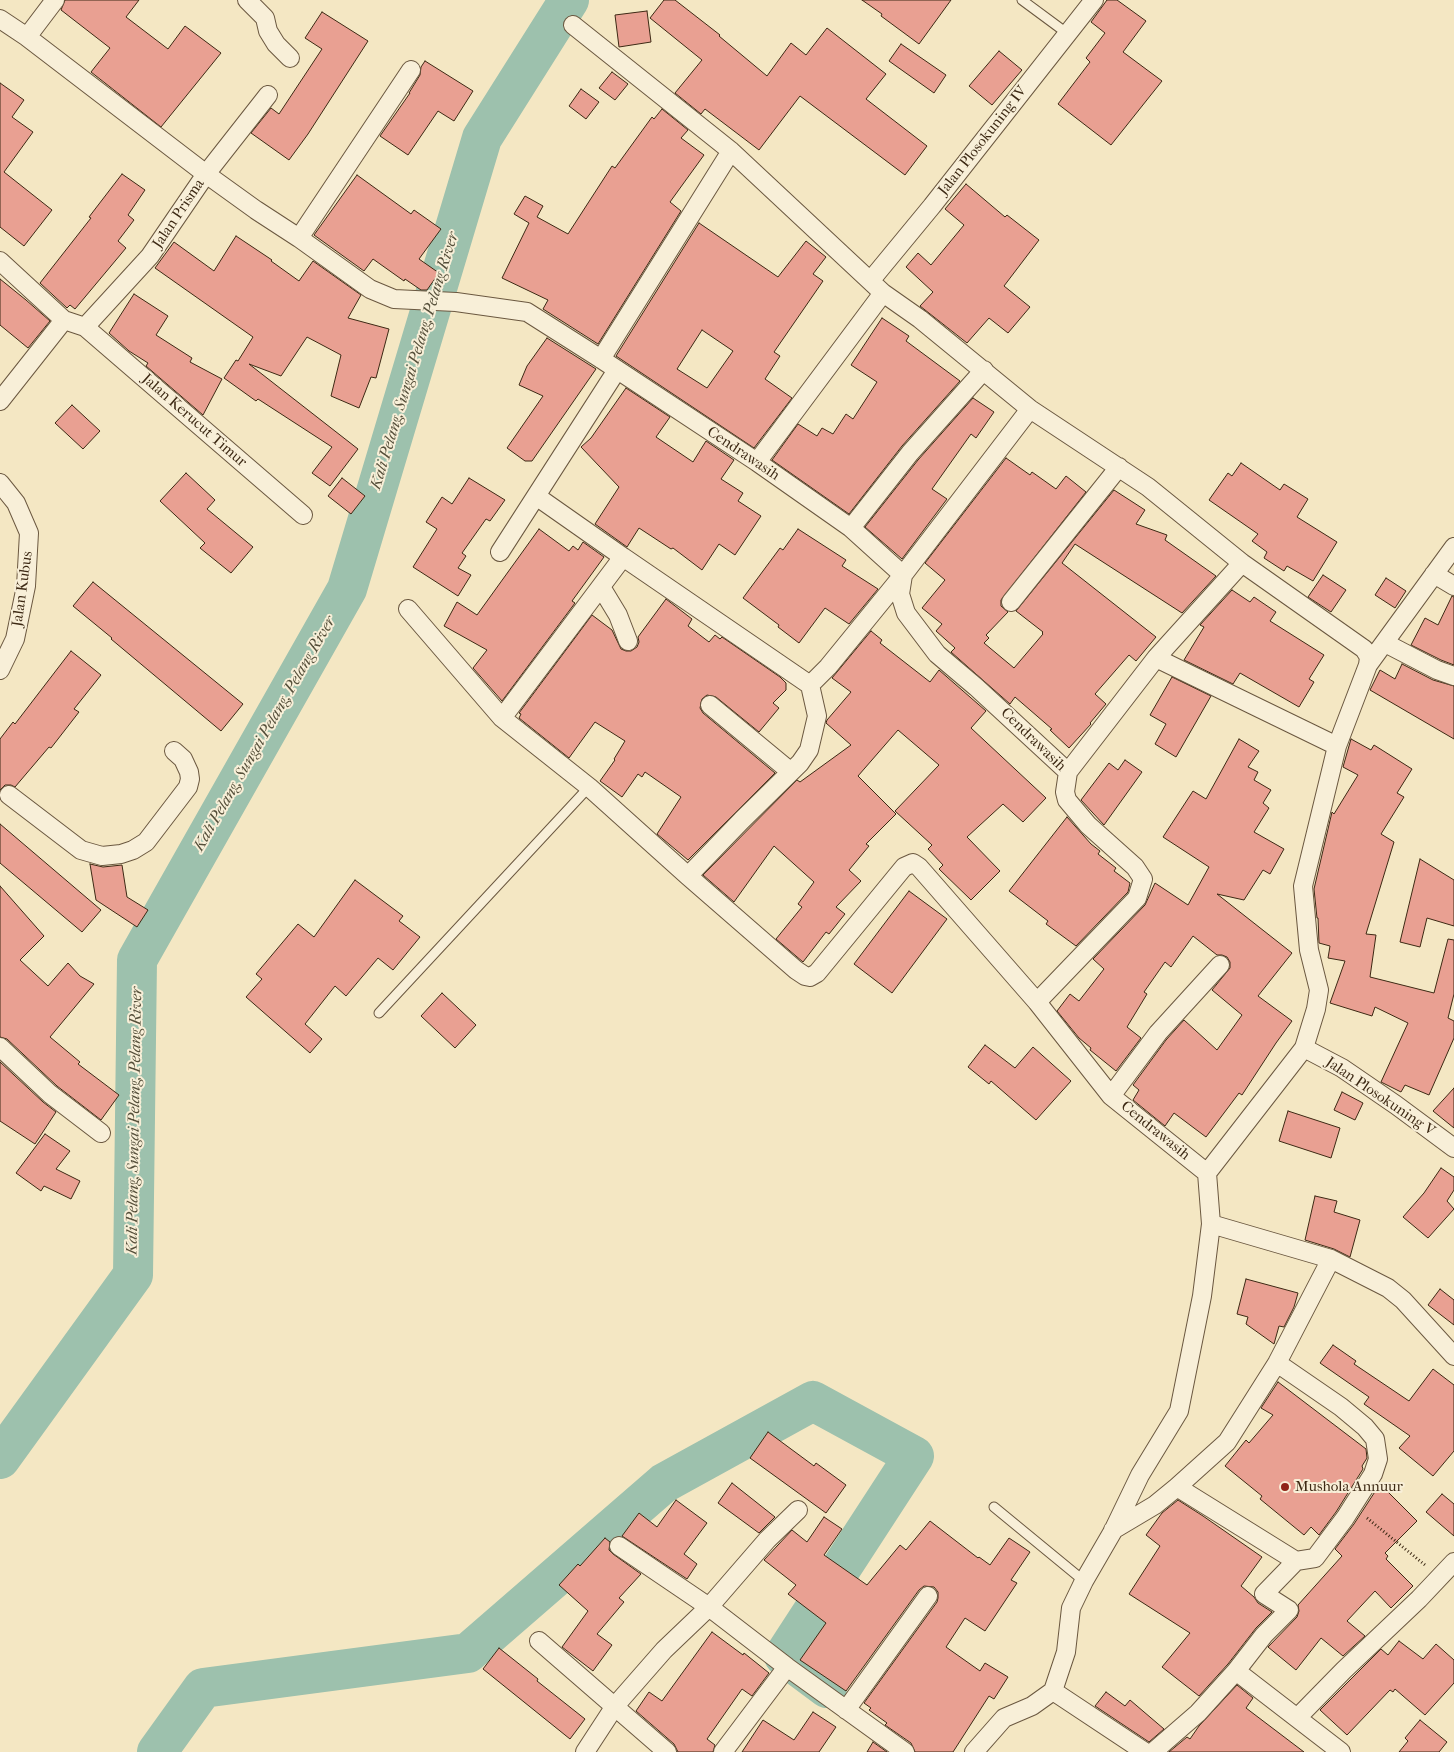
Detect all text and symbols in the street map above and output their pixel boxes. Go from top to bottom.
street label: Jalan Plosokuning IV [935,83,1031,199]
street label: Jalan Prisma [149,176,209,252]
water label: Kali Pelang, Sungai Pelang, Pelang River [367,230,463,492]
street label: Jalan Kerucut Timur [138,370,250,472]
street label: Cendrawasih [703,423,783,485]
street label: Jalan Kubus [9,550,37,628]
water label: Kali Pelang, Sungai Pelang, Pelang River [190,613,340,855]
street label: Cendrawasih [997,704,1069,776]
water label: Kali Pelang, Sungai Pelang, Pelang River [123,987,147,1255]
street label: Jalan Plosokuning V [1322,1054,1438,1140]
street label: Cendrawasih [1117,1098,1193,1164]
place label: Mushola Annuur [1295,1478,1403,1496]
marker: Mushola Annuur [1279,1481,1291,1493]

